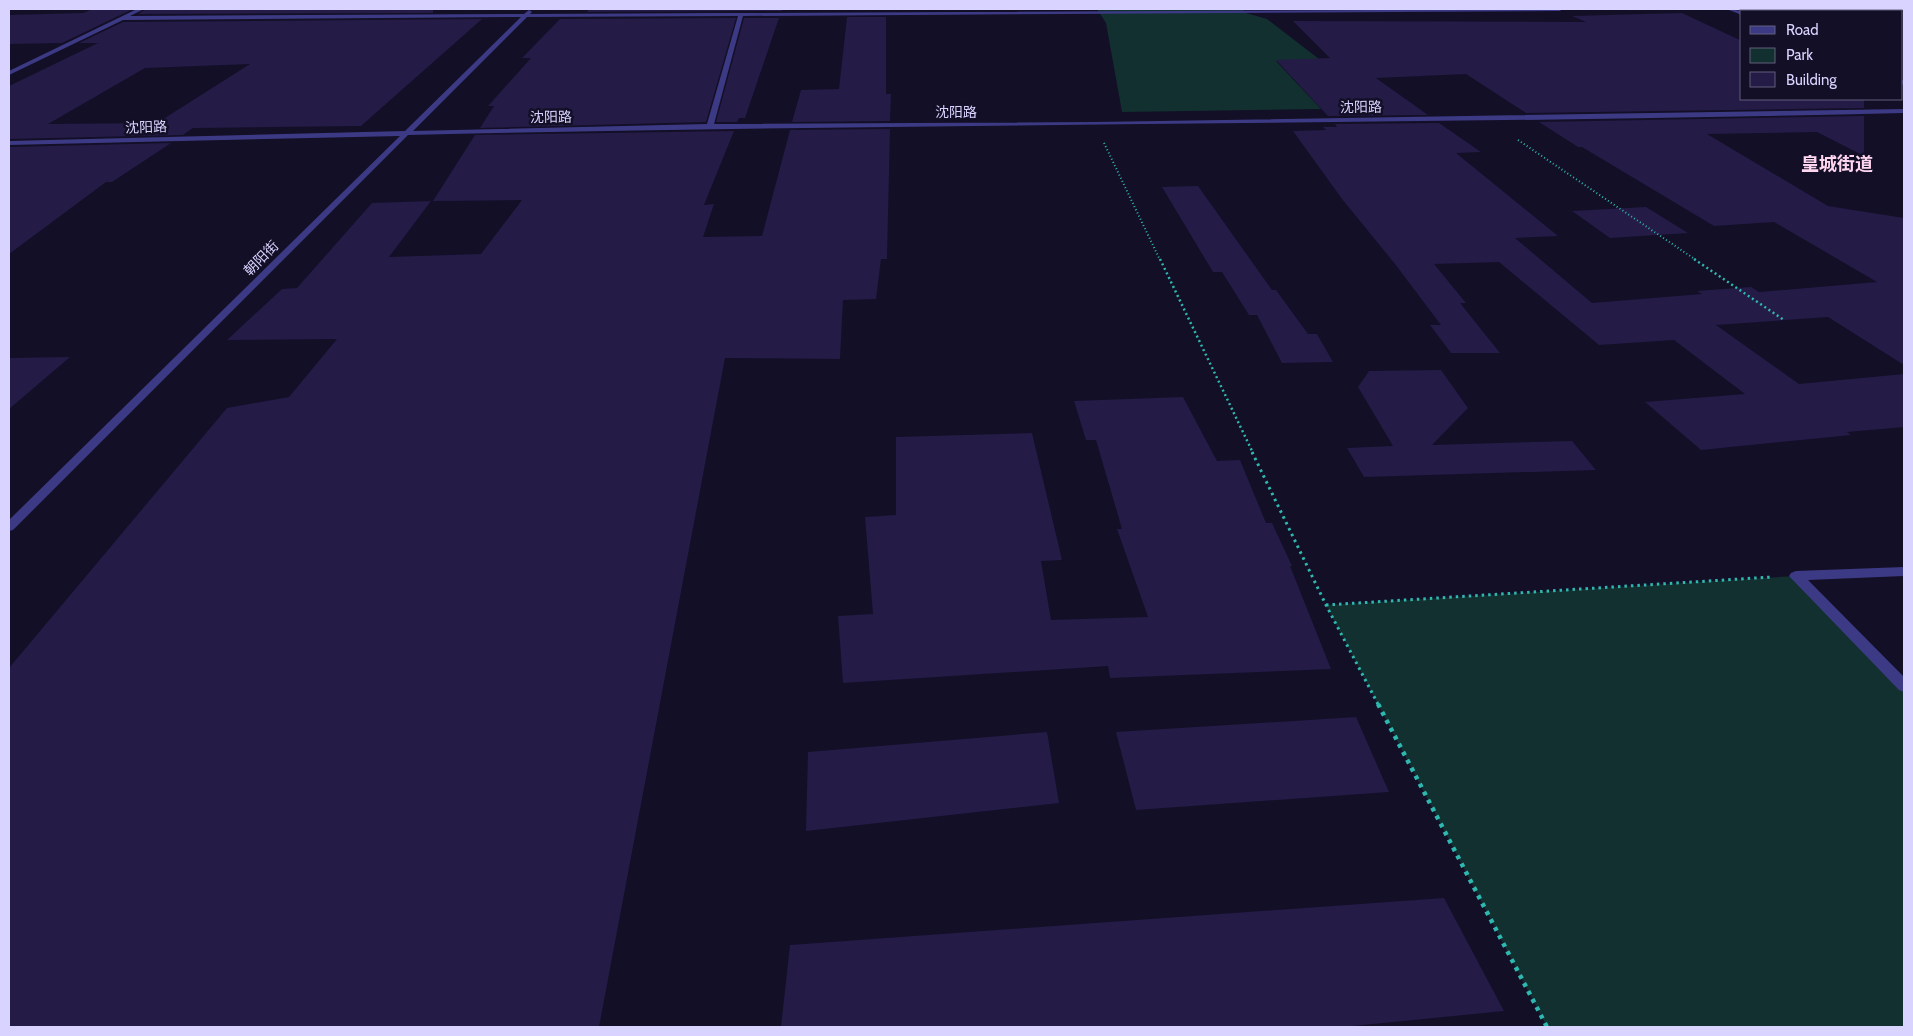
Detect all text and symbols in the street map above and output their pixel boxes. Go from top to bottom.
legend [1740,10,1903,100]
text: Road [1786,21,1819,39]
text: Park [1786,46,1813,64]
text: Building [1786,71,1837,89]
street label: 沈阳路 [1340,98,1382,116]
street label: 沈阳路 [935,103,977,121]
street label: 沈阳路 [530,108,572,126]
street label: 沈阳路 [125,117,167,137]
district label: 皇城街道 [1801,153,1873,175]
street label: 朝阳街 [240,237,282,279]

